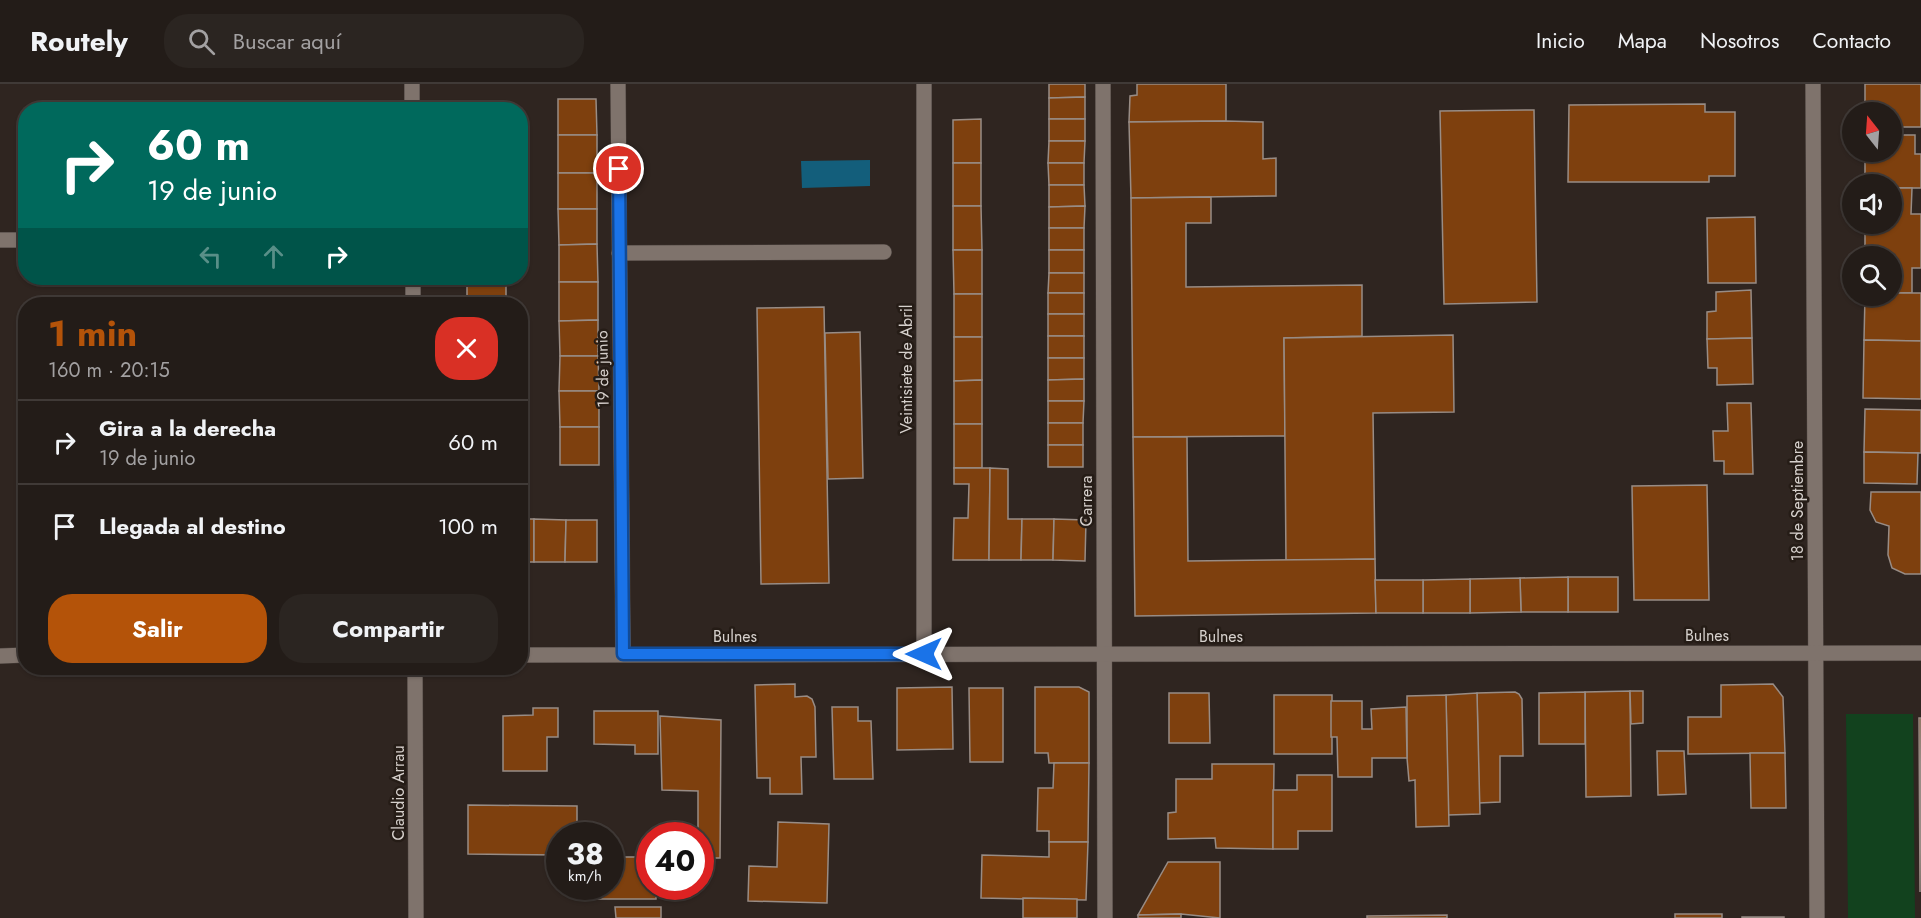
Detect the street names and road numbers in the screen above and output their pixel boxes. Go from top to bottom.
street label: Veintisiete de Abril [895,305,918,433]
street label: 19 de junio [590,330,615,408]
street label: 18 de Septiembre [1786,441,1809,561]
street label: Carrera [1075,476,1098,526]
street label: Bulnes [1685,624,1729,647]
street label: Bulnes [713,625,757,648]
street label: Bulnes [1199,625,1243,648]
street label: Claudio Arrau [387,745,410,841]

